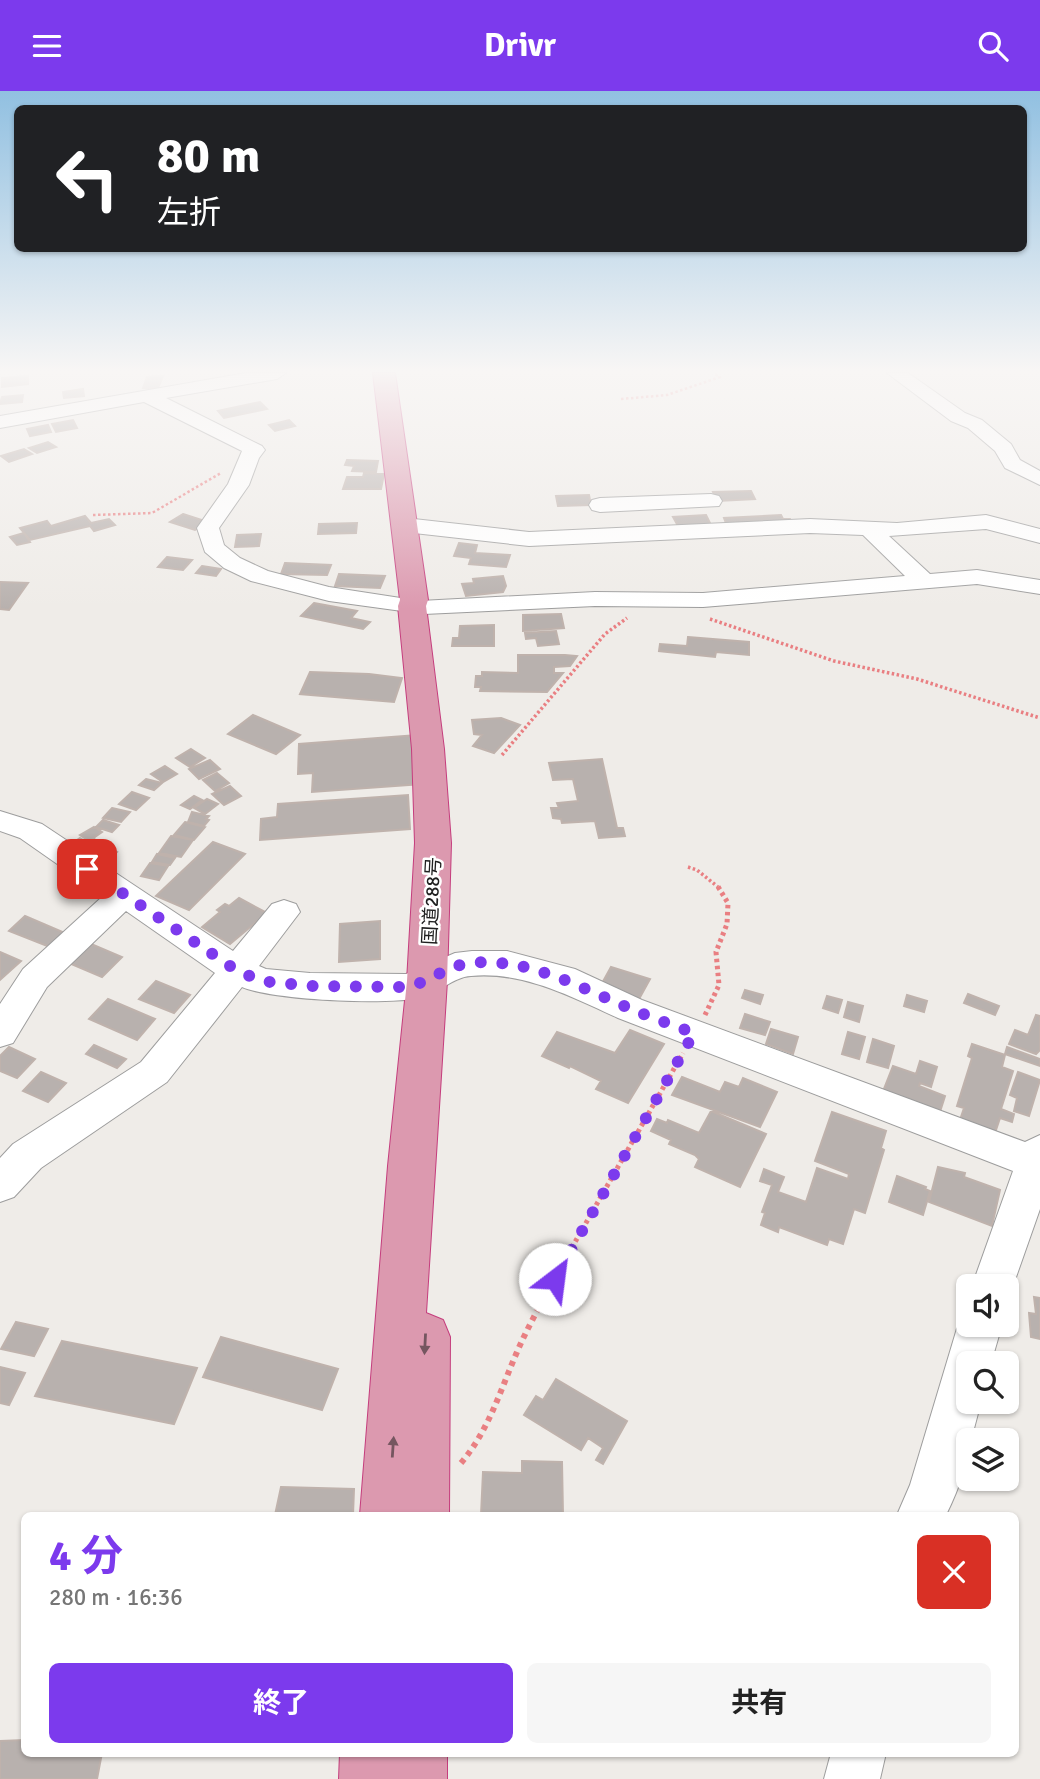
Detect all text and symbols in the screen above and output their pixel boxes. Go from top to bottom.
text: Drivr [484,26,556,65]
icon: menu [28,27,66,65]
icon: search [974,27,1012,65]
text: 80 m [157,126,260,186]
icon: left [42,133,133,224]
text: 左折 [157,193,221,232]
pin [57,839,117,899]
icon: arrive [68,850,106,888]
street label: 国道288号 [418,857,446,946]
position arrow [518,1242,592,1316]
map controls [956,1274,1019,1491]
button: sound [956,1274,1019,1337]
one-way arrow [419,1333,430,1355]
button: search [956,1351,1019,1414]
button: layers [956,1428,1019,1491]
one-way arrow [387,1436,398,1458]
text: 4 分 [49,1531,123,1582]
button: close [917,1535,991,1609]
text: 280 m · 16:36 [49,1583,183,1612]
button: 終了 [49,1663,513,1743]
button: 共有 [527,1663,991,1743]

